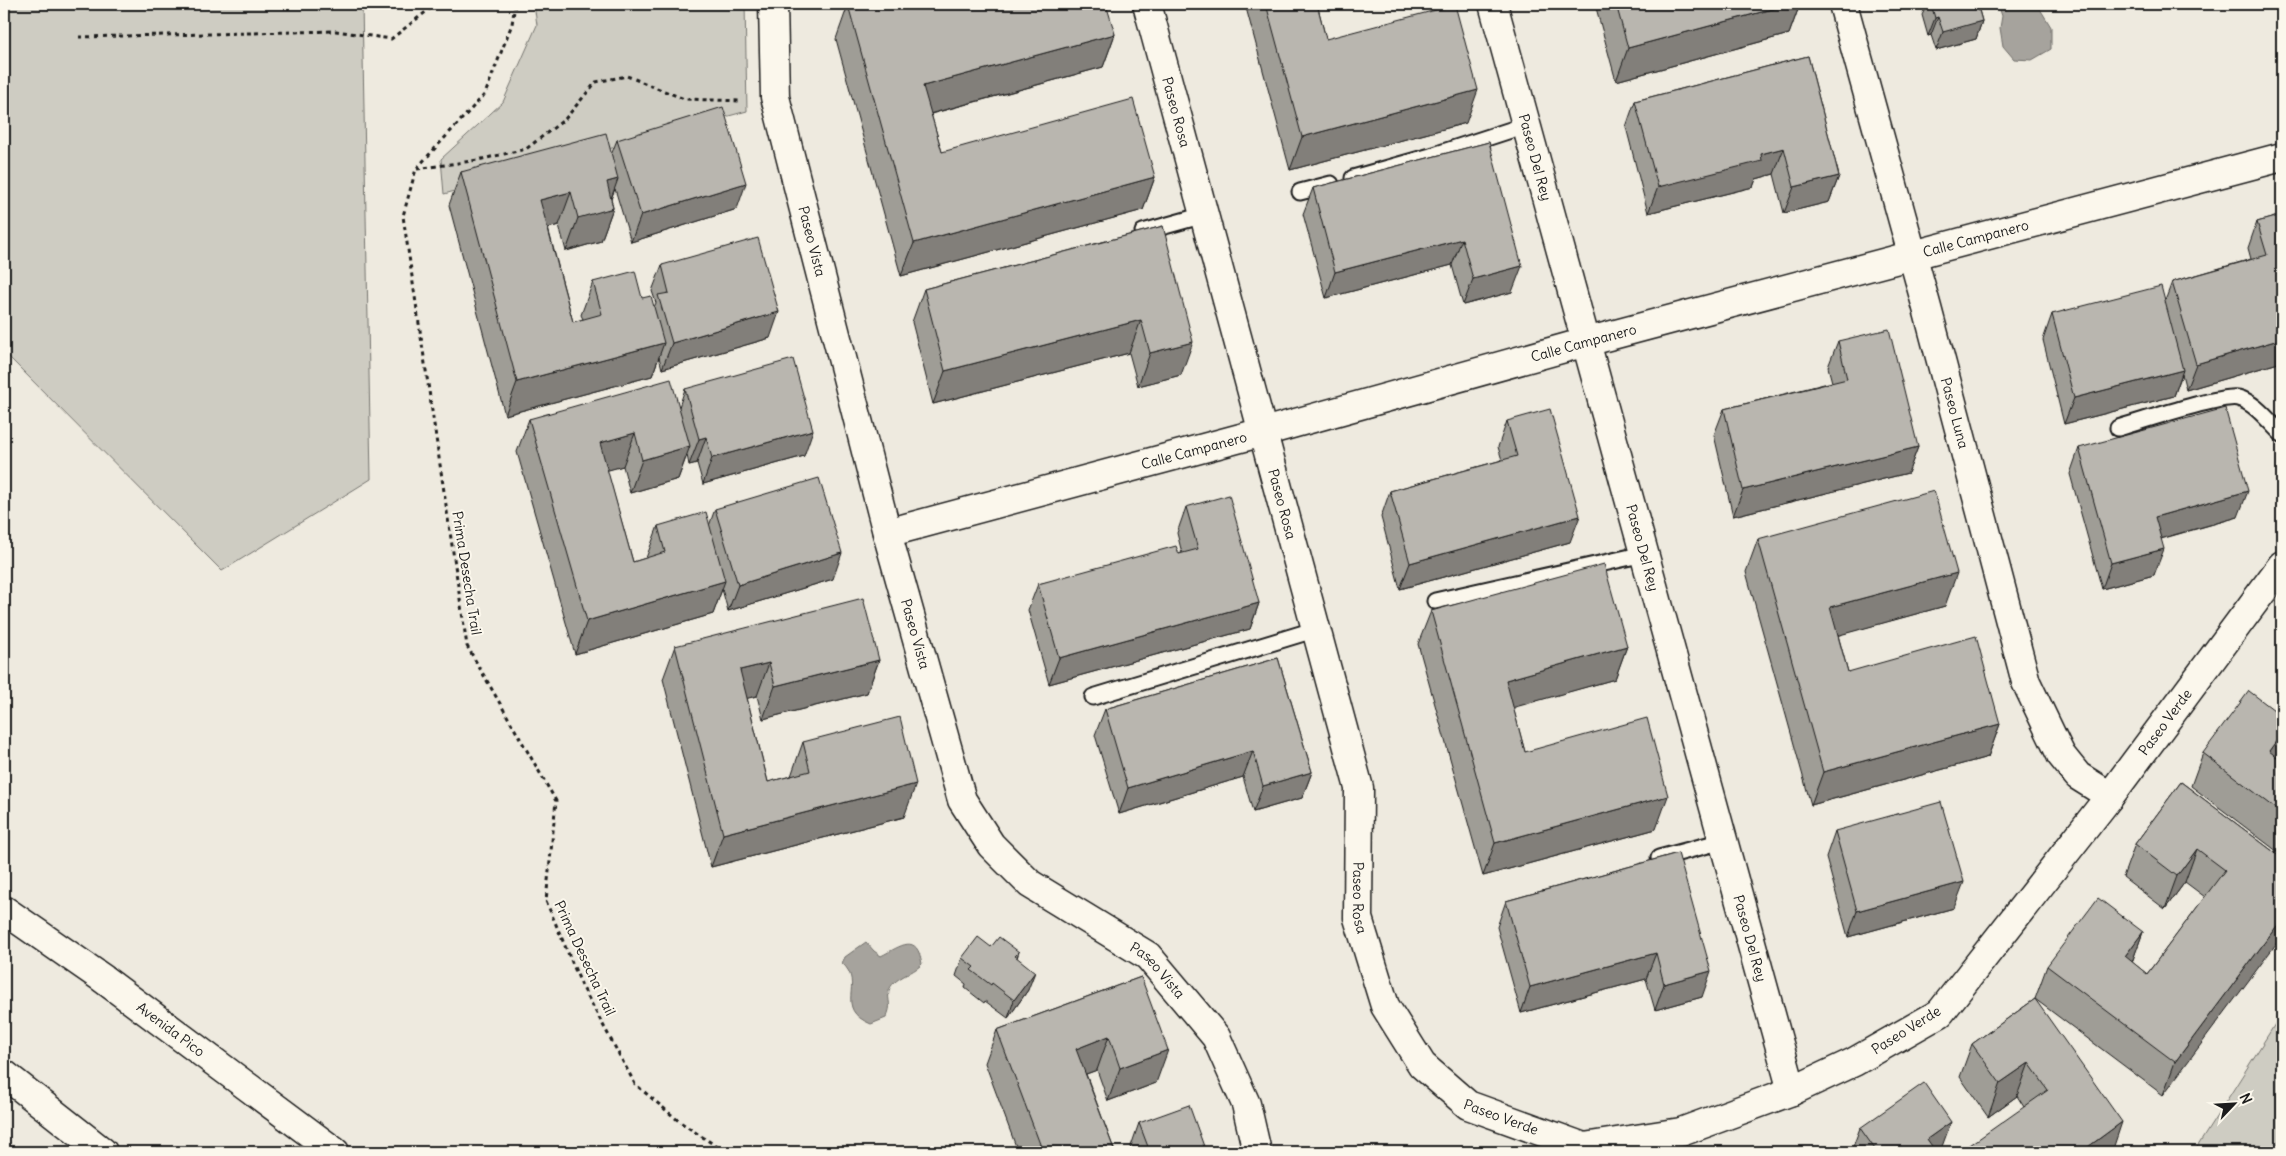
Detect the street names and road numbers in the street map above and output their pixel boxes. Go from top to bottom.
street label: Paseo Rosa [1158,75,1194,149]
street label: Paseo Del Rey [1515,112,1556,203]
street label: Paseo Vista [794,204,830,278]
street label: Calle Campanero [1921,216,2031,261]
street label: Calle Campanero [1529,320,1638,366]
street label: Paseo Luna [1937,375,1973,451]
street label: Calle Campanero [1139,428,1249,473]
street label: Paseo Rosa [1264,467,1300,541]
street label: Paseo Del Rey [1622,502,1663,593]
street label: Prima Desecha Trail [448,510,486,636]
street label: Paseo Vista [897,597,934,671]
street label: Paseo Verde [2135,685,2196,759]
street label: Paseo Rosa [1349,862,1371,936]
street label: Paseo Del Rey [1729,893,1771,984]
street label: Prima Desecha Trail [550,898,620,1018]
street label: Paseo Vista [1127,938,1189,1002]
street label: Avenida Pico [133,998,208,1061]
street label: Paseo Verde [1868,1002,1944,1058]
street label: Paseo Verde [1461,1095,1541,1139]

